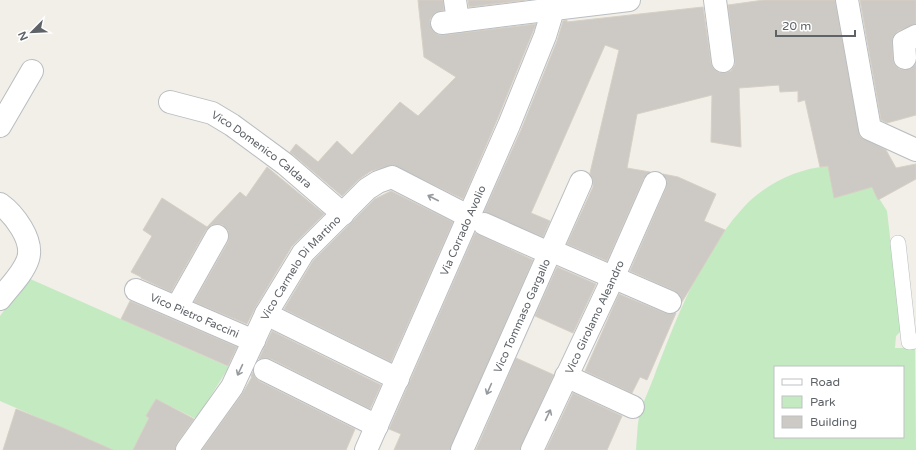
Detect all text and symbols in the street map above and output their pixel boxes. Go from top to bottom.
north arrow [12,12,52,52]
scale bar [776,12,855,38]
text: 20 m [782,19,811,33]
text: N [16,29,31,43]
street label: Vico Domenico Caldara [209,108,314,191]
street label: Via Corrado Avolio [438,183,489,278]
one-way arrow [427,194,439,202]
street label: Vico Carmelo Di Martino [258,213,344,322]
street label: Vico Tommaso Gargallo [491,256,553,375]
street label: Vico Girolamo Aleandro [563,258,627,376]
street label: Vico Pietro Faccini [148,291,241,341]
one-way arrow [236,364,243,376]
legend [774,366,904,438]
text: Road [810,375,840,389]
one-way arrow [485,382,492,394]
text: Park [810,395,836,409]
one-way arrow [545,409,552,421]
text: Building [810,415,857,429]

